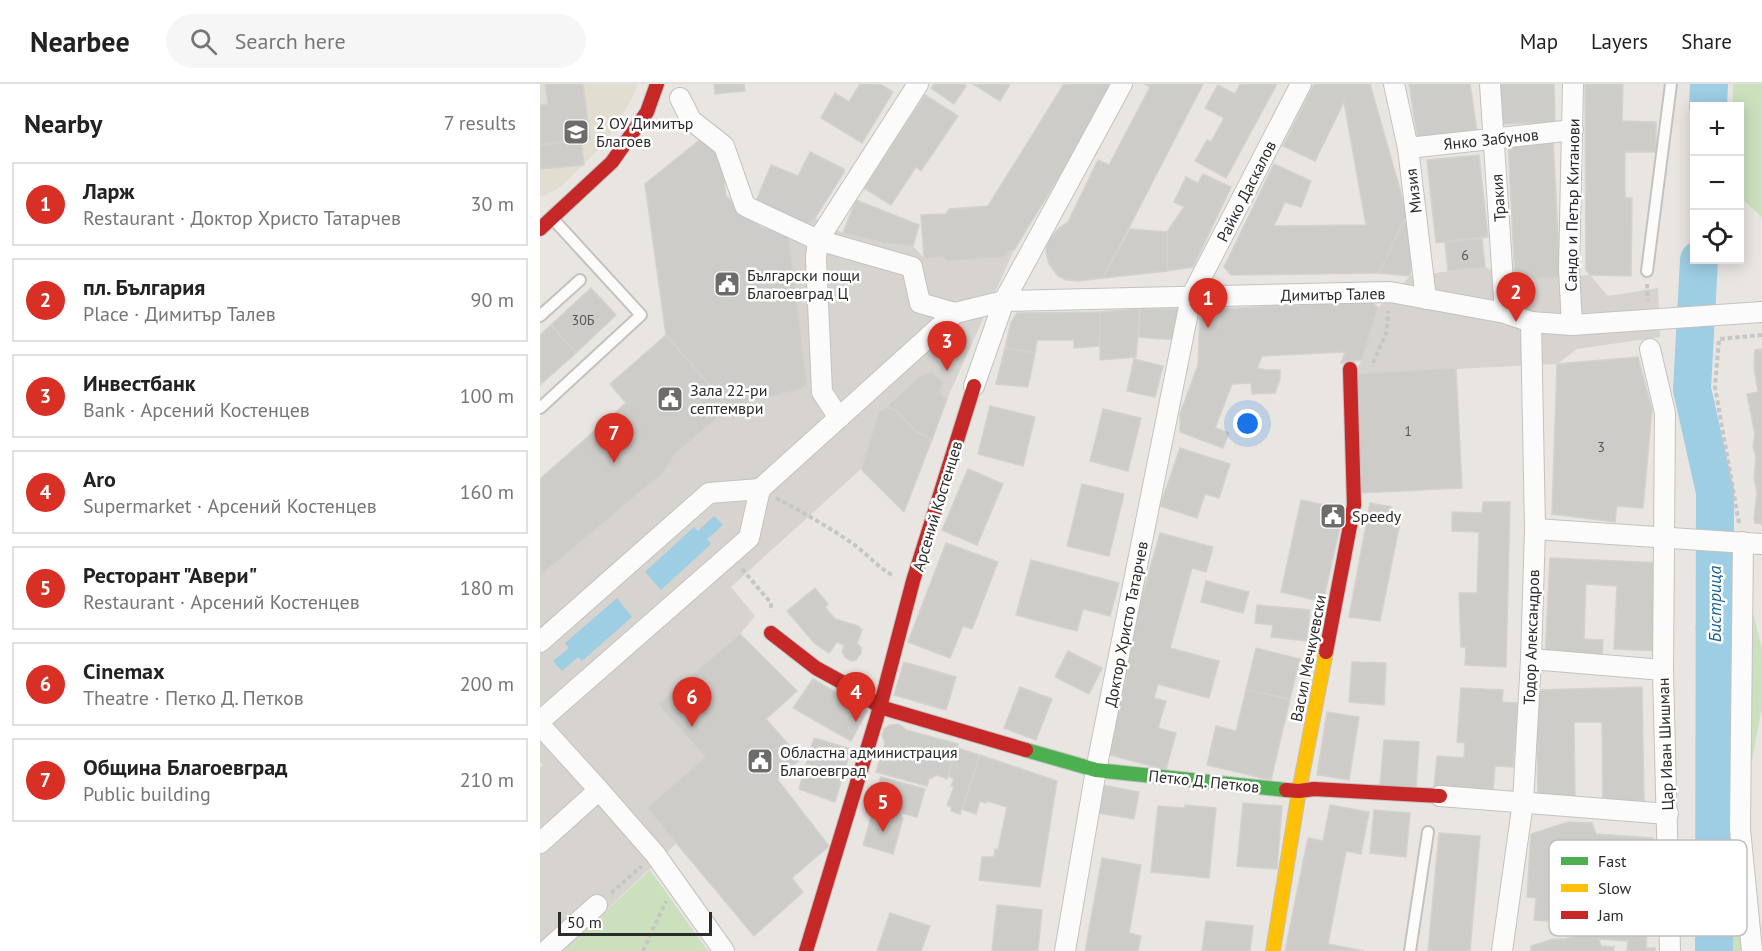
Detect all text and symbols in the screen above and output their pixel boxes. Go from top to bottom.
search box [166,14,586,68]
text: Nearbee [30,23,130,60]
icon: search [187,25,220,58]
text: Search here [235,27,346,55]
text: Map [1520,28,1558,55]
text: Layers [1591,28,1648,55]
text: Share [1681,28,1732,55]
map controls [1690,102,1744,264]
button: + [1690,102,1744,156]
text: Nearby [24,107,102,140]
text: 7 results [444,110,516,136]
place label: 2 ОУ Димитър Благоев [596,113,694,151]
school or university icon: 2 ОУ Димитър Благоев [561,117,591,147]
street label: Сандо и Петър Китанови [1560,118,1584,292]
street label: Янко Забунов [1442,124,1540,154]
street label: Райко Даскалов [1212,137,1280,245]
button: − [1690,156,1744,210]
street label: Мизия [1400,168,1426,214]
street label: Тракия [1486,174,1510,222]
text: Ларж [83,177,135,205]
text: 1 [40,191,51,217]
text: 30 m [471,191,514,217]
text: Restaurant · Доктор Христо Татарчев [83,205,401,231]
button: locate [1690,210,1744,264]
house number: 6 [1461,246,1469,264]
place label: Български пощи Благоевград Ц [747,265,860,303]
public building icon: Български пощи Благоевград Ц [712,269,742,299]
pin: 2 [1496,272,1536,322]
text: пл. България [83,273,205,301]
pin: 1 [1188,278,1228,328]
street label: Димитър Талев [1280,283,1386,305]
text: 2 [40,287,51,313]
text: 90 m [471,287,514,313]
text: Place · Димитър Талев [83,301,276,327]
house number: 30Б [572,311,595,329]
pin: 3 [928,322,966,371]
text: Инвестбанк [83,369,196,397]
place label: Зала 22-ри септември [690,380,767,418]
text: 3 [40,383,51,409]
text: 100 m [460,383,514,409]
public building icon: Зала 22-ри септември [655,384,685,414]
text: Bank · Арсений Костенцев [83,397,310,423]
your location [1233,409,1262,438]
pin: 7 [594,414,634,463]
house number: 1 [1404,422,1412,440]
street label: Арсений Костенцев [908,438,966,574]
house number: 3 [1597,438,1605,456]
text: Aro [83,465,116,493]
text: 4 [40,479,51,505]
text: 160 m [460,479,514,505]
text: Supermarket · Арсений Костенцев [83,493,377,519]
public building icon: Speedy [1318,501,1348,531]
place label: Speedy [1352,506,1402,526]
street label: Доктор Христо Татарчев [1100,539,1152,709]
text: Ресторант "Авери" [83,561,257,589]
water label: Бистрица [1703,565,1726,642]
street label: Тодор Александров [1519,569,1543,705]
text: 5 [40,575,51,601]
text: 180 m [460,575,514,601]
text: Restaurant · Арсений Костенцев [83,589,360,615]
street label: Васил Мечкуевски [1286,593,1330,723]
text: Cinemax [83,657,165,685]
text: 6 [40,671,51,697]
text: 200 m [460,671,514,697]
pin: 4 [836,672,876,722]
street label: Цар Иван Шишман [1653,677,1677,811]
pin: 6 [672,678,712,727]
text: Theatre · Петко Д. Петков [83,685,304,711]
place label: Областна администрация Благоевград [780,742,958,780]
public building icon: Областна администрация Благоевград [745,746,775,776]
text: Община Благоевград [83,753,288,781]
street label: Петко Д. Петков [1148,765,1260,797]
text: 7 [40,767,51,793]
text: 210 m [460,767,514,793]
text: Public building [83,781,211,807]
pin: 5 [864,782,902,832]
legend [1549,840,1747,936]
text: Fast [1598,851,1627,871]
text: Slow [1598,878,1632,898]
text: Jam [1597,905,1624,925]
scale bar [558,909,712,936]
text: 50 m [567,912,602,932]

